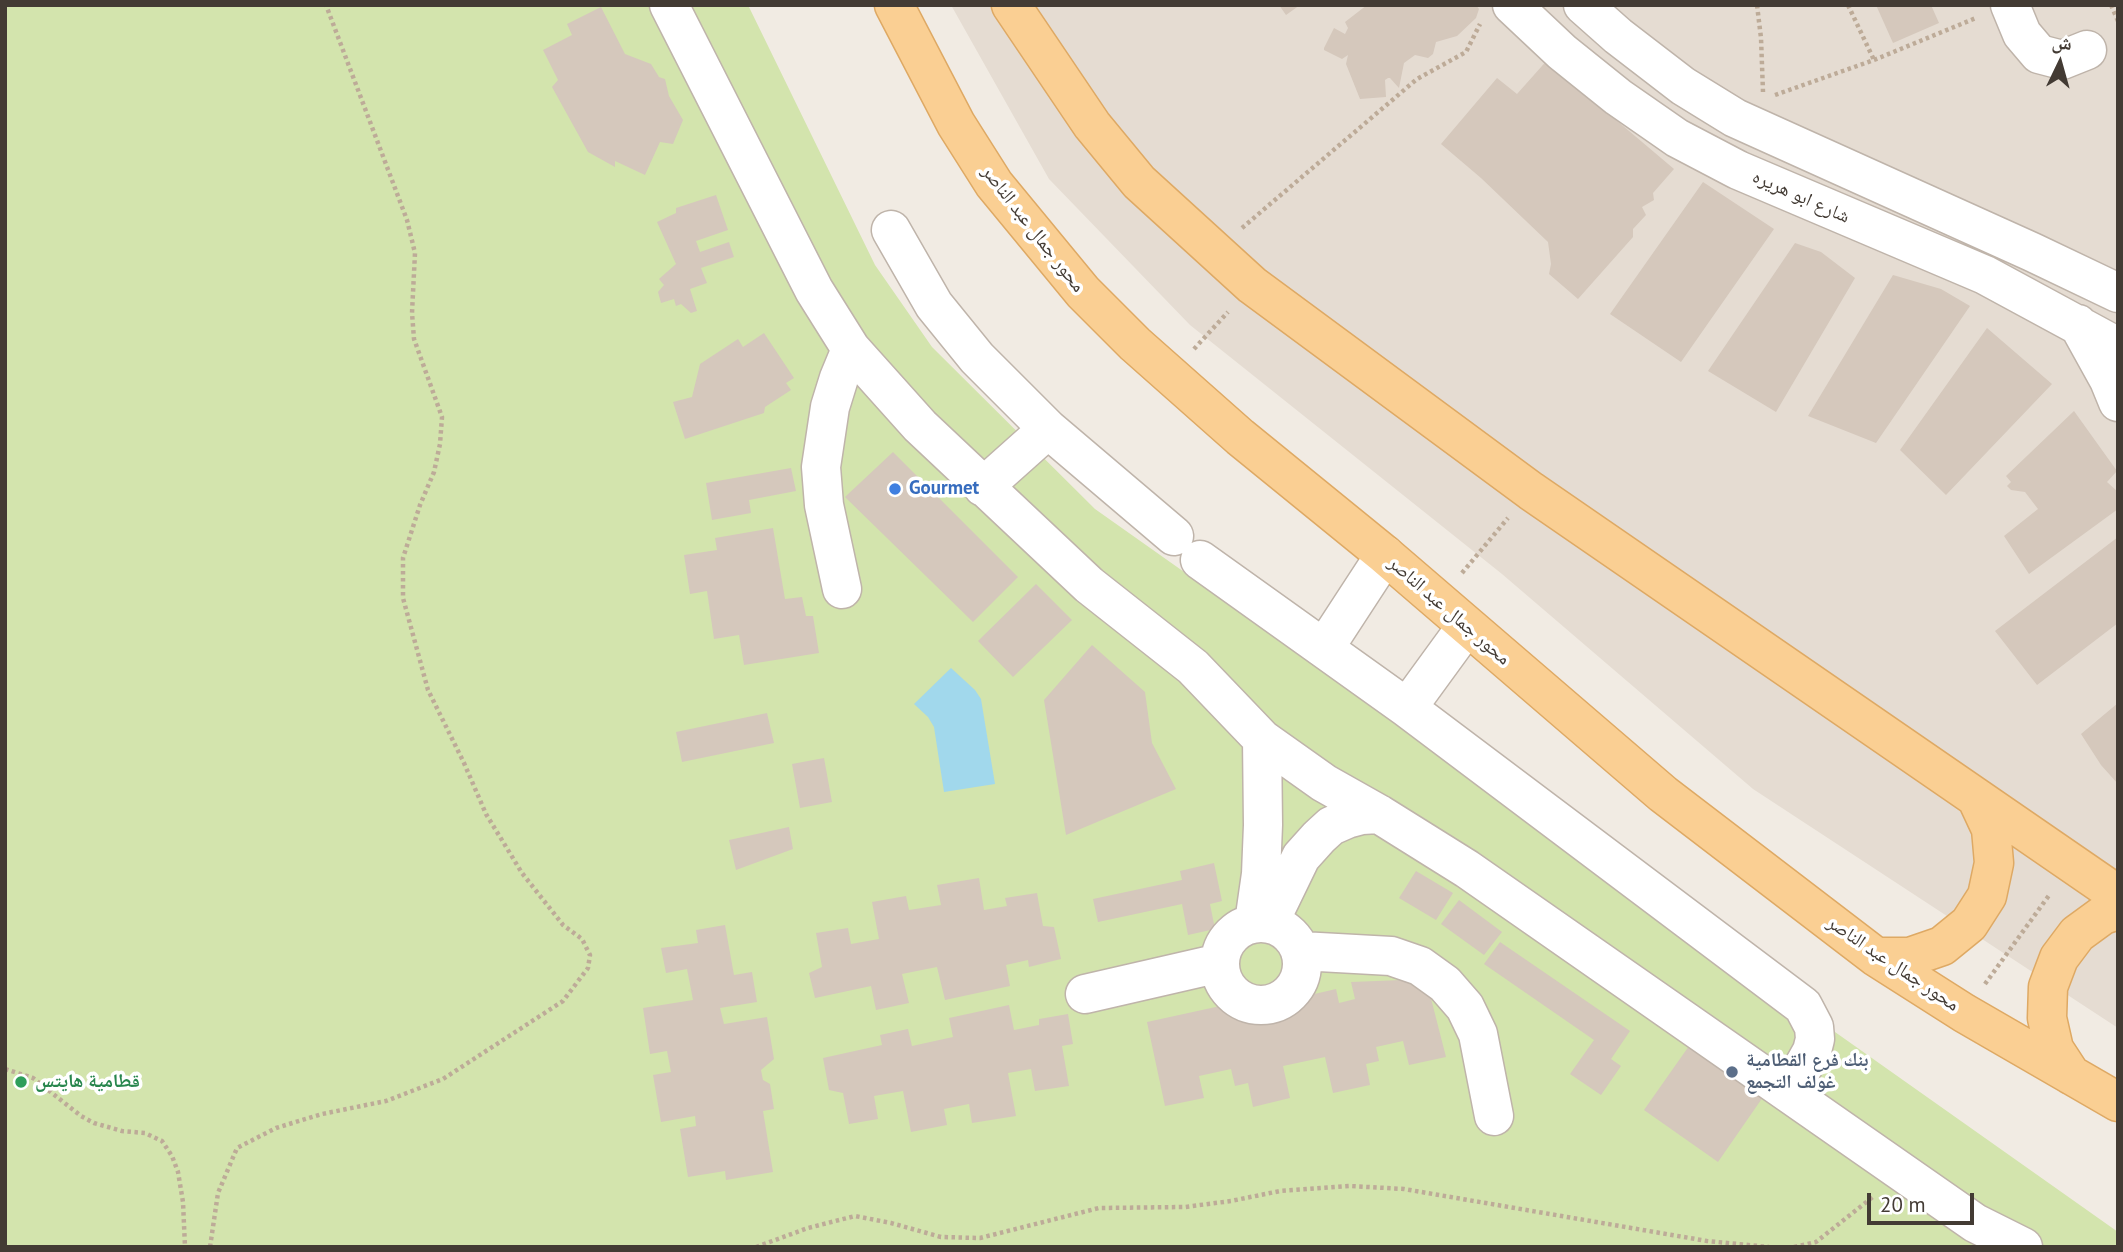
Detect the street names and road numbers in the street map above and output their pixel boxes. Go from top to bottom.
street label: محور جمال عبد الناصر [976,161,1090,297]
street label: شارع ابو هريره [1749,165,1853,229]
street label: محور جمال عبد الناصر [1383,552,1515,670]
street label: محور جمال عبد الناصر [1823,911,1963,1017]

